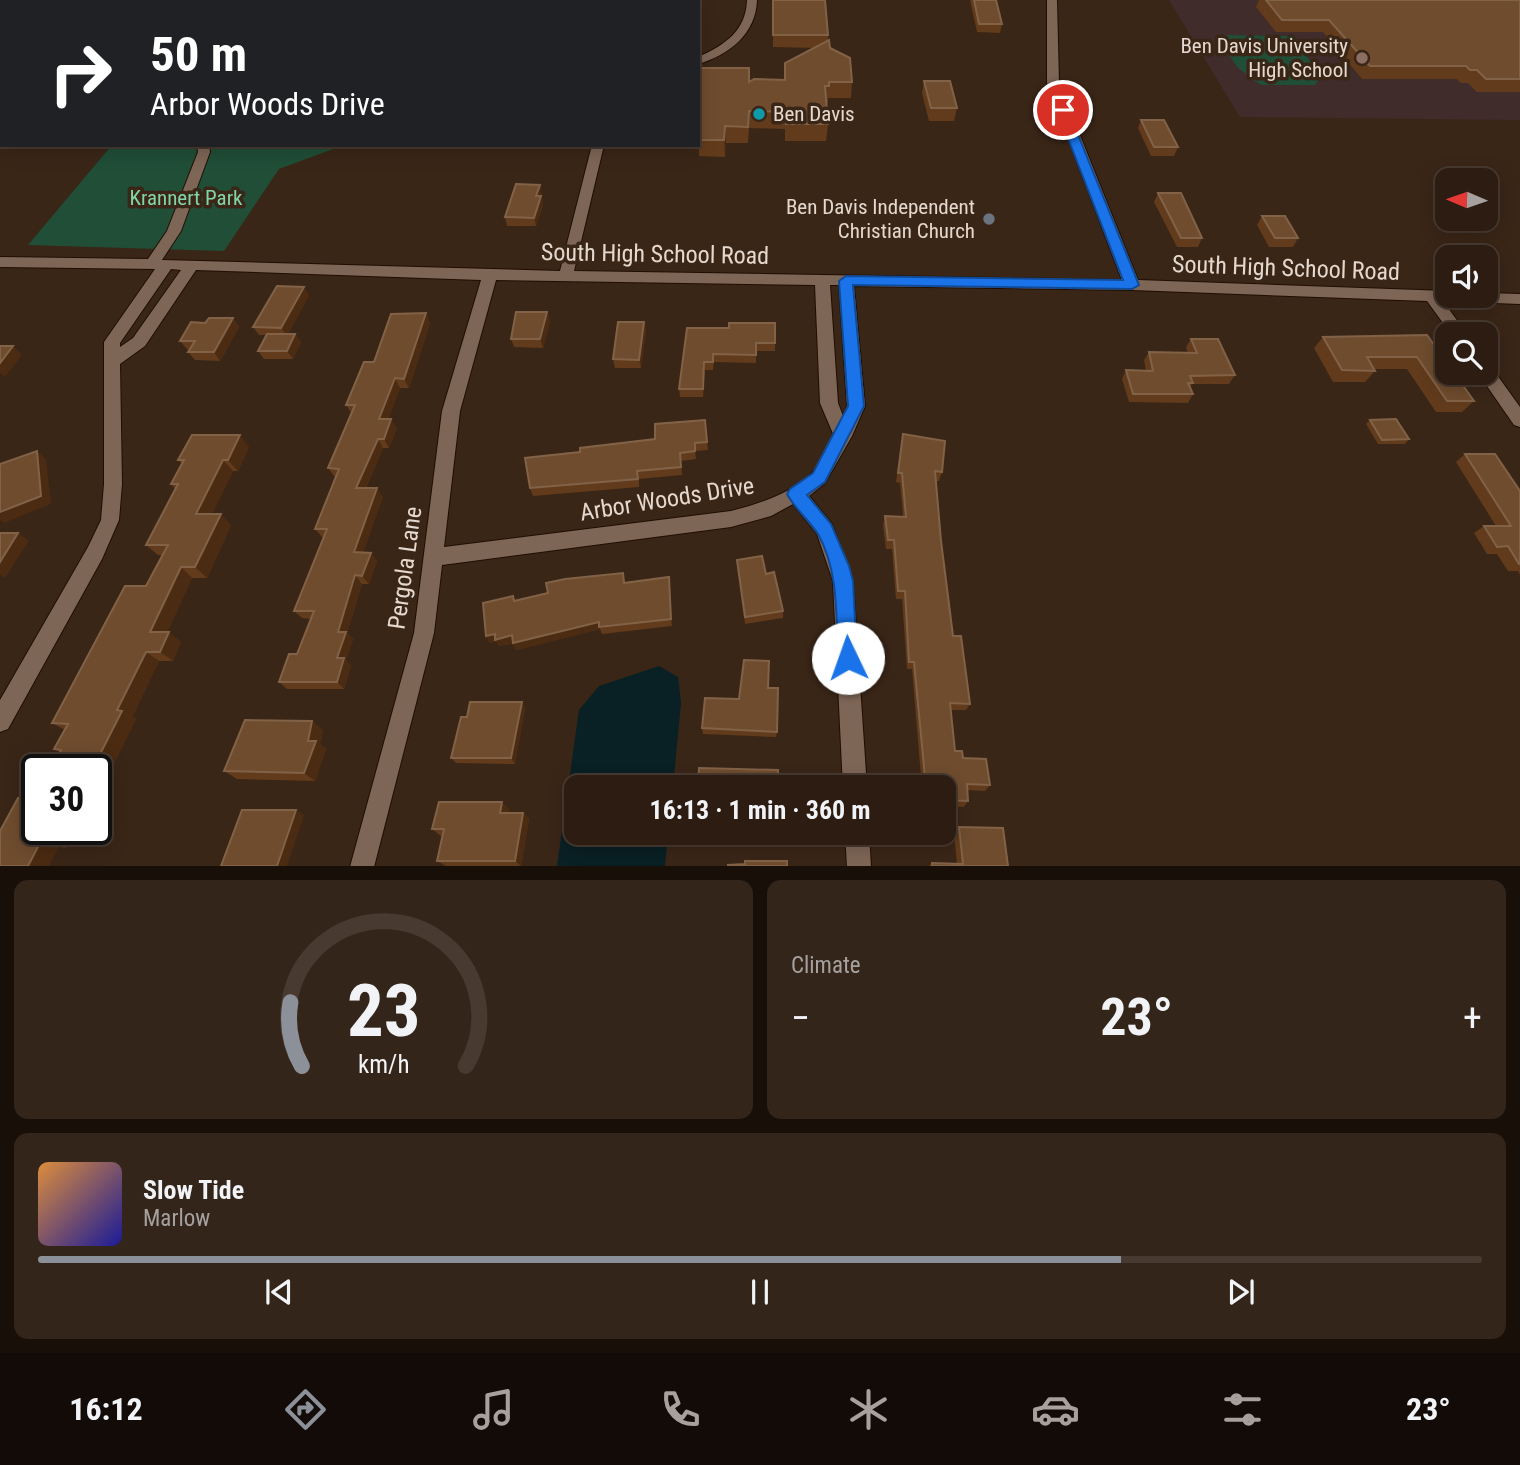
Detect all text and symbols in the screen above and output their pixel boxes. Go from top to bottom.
text: 50 m [150,26,247,83]
icon: right [35,28,126,119]
place label: Ben Davis University High School [1180,34,1348,82]
marker: Ben Davis University High School [1354,50,1370,66]
pin [1033,80,1093,140]
text: Arbor Woods Drive [150,85,385,123]
icon: arrive [1044,91,1082,129]
place label: Ben Davis [773,102,855,126]
marker: Ben Davis [751,106,767,122]
north arrow [1435,168,1498,231]
map controls [1435,168,1498,385]
park label: Krannert Park [129,186,243,210]
place label: Ben Davis Independent Christian Church [786,195,975,243]
marker: Ben Davis Independent Christian Church [981,211,997,227]
street label: South High School Road [541,238,769,270]
button: sound [1435,245,1498,308]
street label: South High School Road [1172,250,1400,286]
button: search [1435,322,1498,385]
street label: Arbor Woods Drive [578,471,756,527]
street label: Pergola Lane [383,505,427,631]
position arrow [811,621,885,695]
speed limit sign: 30 [21,754,112,845]
text: 16:13 · 1 min · 360 m [650,795,870,825]
text: Climate [791,952,861,979]
text: 23 [347,968,420,1054]
text: 23° [1100,987,1173,1048]
text: − [791,996,810,1040]
text: + [1463,996,1482,1040]
text: km/h [358,1049,409,1078]
text: Slow Tide [143,1175,244,1205]
text: Marlow [143,1205,210,1232]
icon: previous [260,1273,298,1311]
icon: pause [741,1273,779,1311]
icon: next [1222,1273,1260,1311]
icon: directions [281,1385,330,1434]
icon: music [469,1385,518,1434]
icon: phone [656,1385,705,1434]
icon: climate [844,1385,893,1434]
icon: car [1031,1385,1080,1434]
icon: filters [1218,1385,1267,1434]
text: 16:12 [69,1390,143,1428]
text: 23° [1406,1390,1451,1428]

